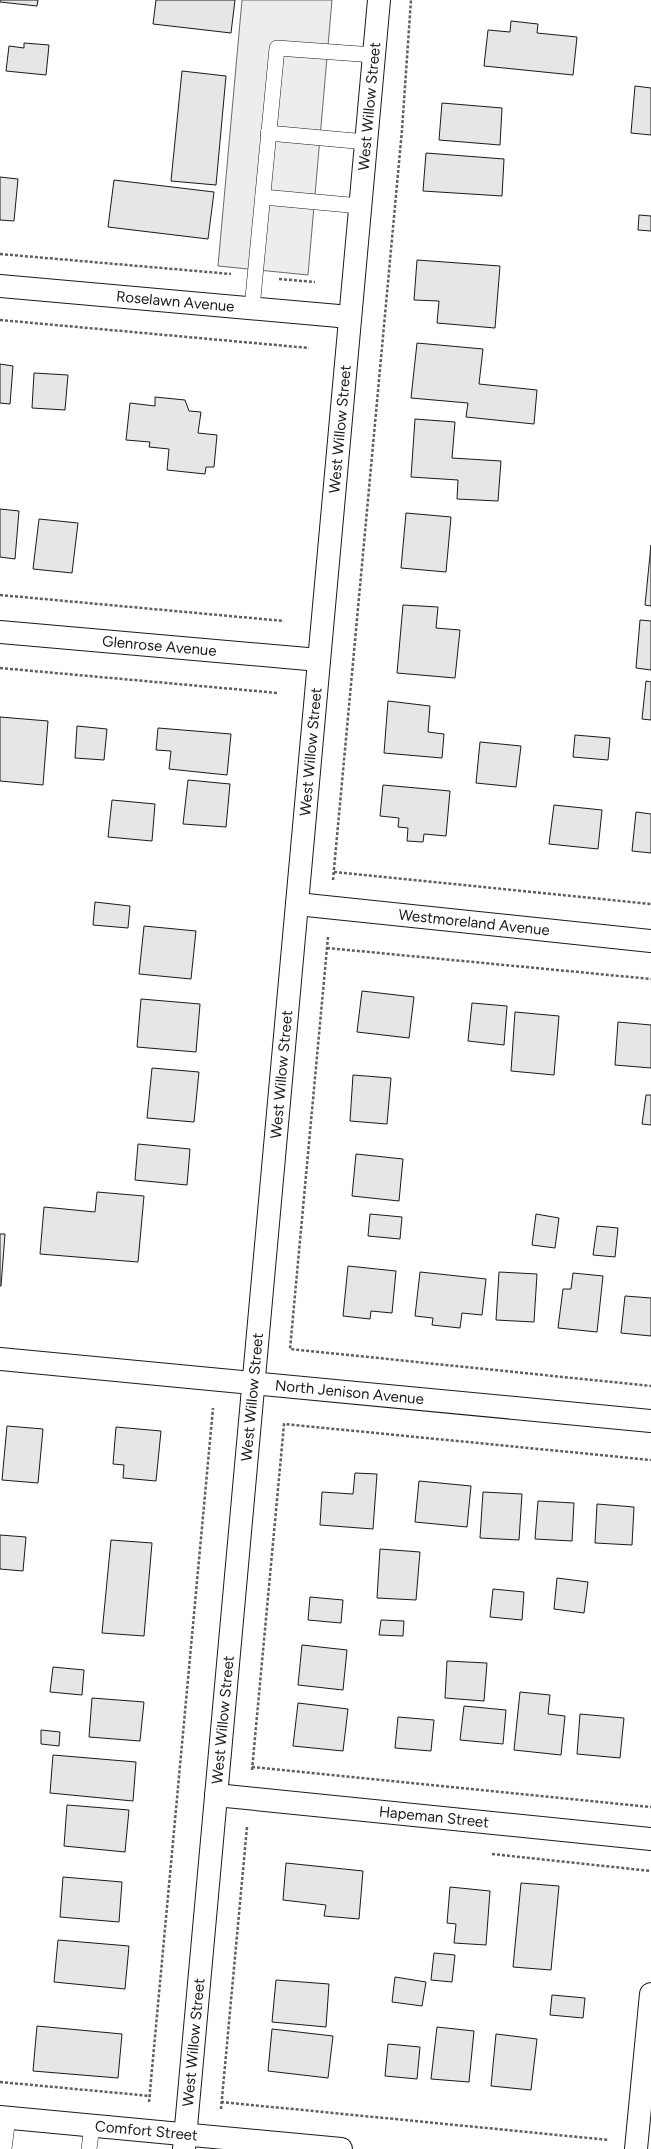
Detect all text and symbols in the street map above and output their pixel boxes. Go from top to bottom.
street label: West Willow Street [355,41,384,171]
street label: Roselawn Avenue [115,287,235,316]
street label: West Willow Street [325,364,355,494]
street label: Glenrose Avenue [101,632,217,660]
street label: West Willow Street [296,686,326,817]
street label: Westmoreland Avenue [397,906,551,939]
street label: West Willow Street [267,1009,296,1139]
street label: West Willow Street [237,1332,267,1462]
street label: North Jenison Avenue [274,1376,425,1408]
street label: West Willow Street [208,1654,238,1785]
street label: Hapeman Street [378,1803,490,1832]
street label: West Willow Street [179,1977,208,2107]
street label: Comfort Street [94,2117,199,2145]

